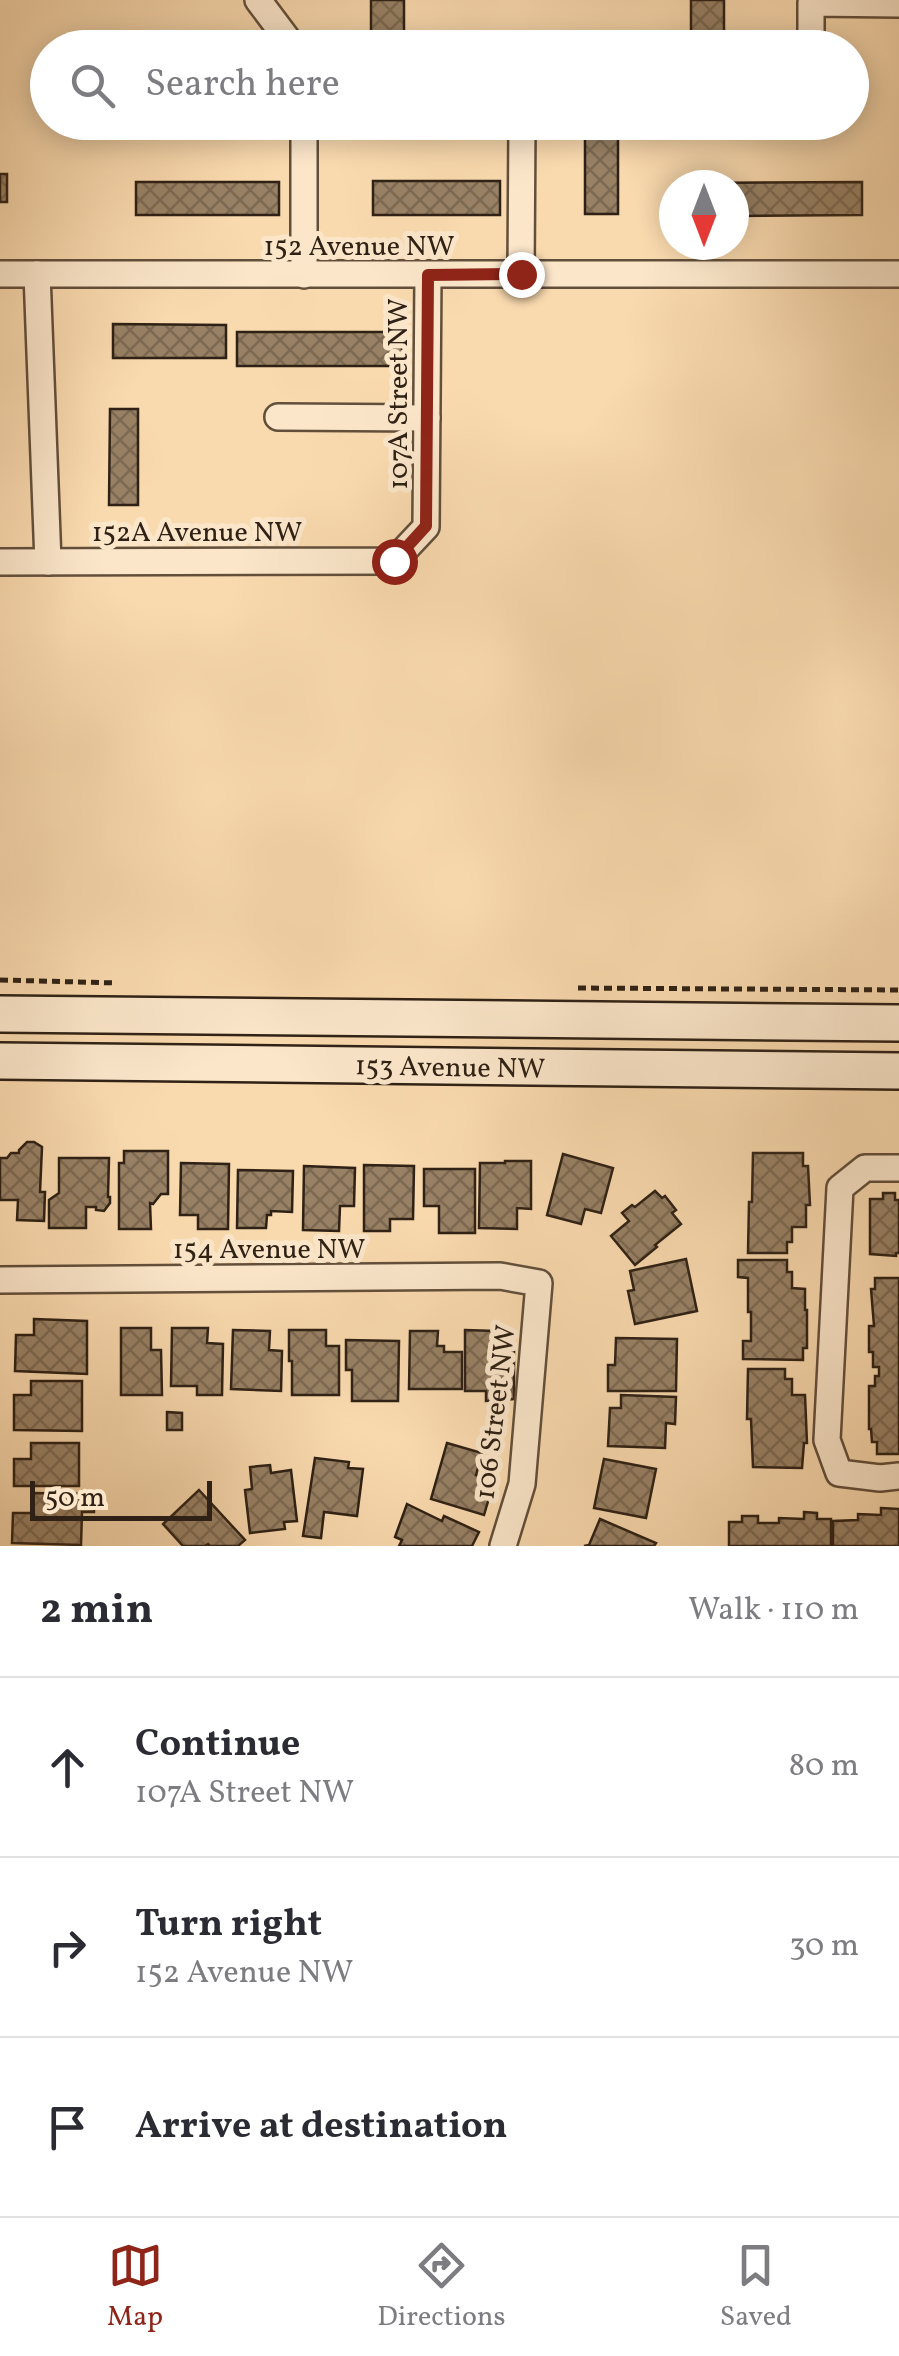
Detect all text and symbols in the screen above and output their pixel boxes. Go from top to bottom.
search box [30,30,869,140]
icon: search [65,58,120,113]
text: Search here [145,59,340,112]
north arrow [659,170,749,260]
street label: 152 Avenue NW [263,228,455,267]
route end [499,252,545,298]
street label: 107A Street NW [380,298,419,490]
street label: 152A Avenue NW [92,514,302,553]
route start [372,539,418,585]
street label: 153 Avenue NW [354,1047,545,1090]
street label: 154 Avenue NW [173,1231,365,1270]
street label: 106 Street NW [466,1323,527,1502]
scale bar [30,1476,212,1520]
text: 50 m [45,1479,105,1518]
text: 2 min [40,1582,153,1641]
text: Walk · 110 m [688,1589,859,1633]
text: Continue [135,1719,300,1772]
icon: ahead [40,1740,95,1795]
text: 80 m [789,1745,859,1789]
text: 107A Street NW [135,1772,354,1816]
text: Turn right [135,1899,322,1952]
icon: right [40,1920,95,1975]
text: 30 m [789,1925,859,1969]
text: 152 Avenue NW [135,1952,353,1996]
icon: arrive [40,2100,95,2155]
text: Arrive at destination [135,2101,508,2154]
tab: Map [107,2238,163,2337]
tab: Directions [377,2238,506,2337]
tab: Saved [720,2238,792,2337]

